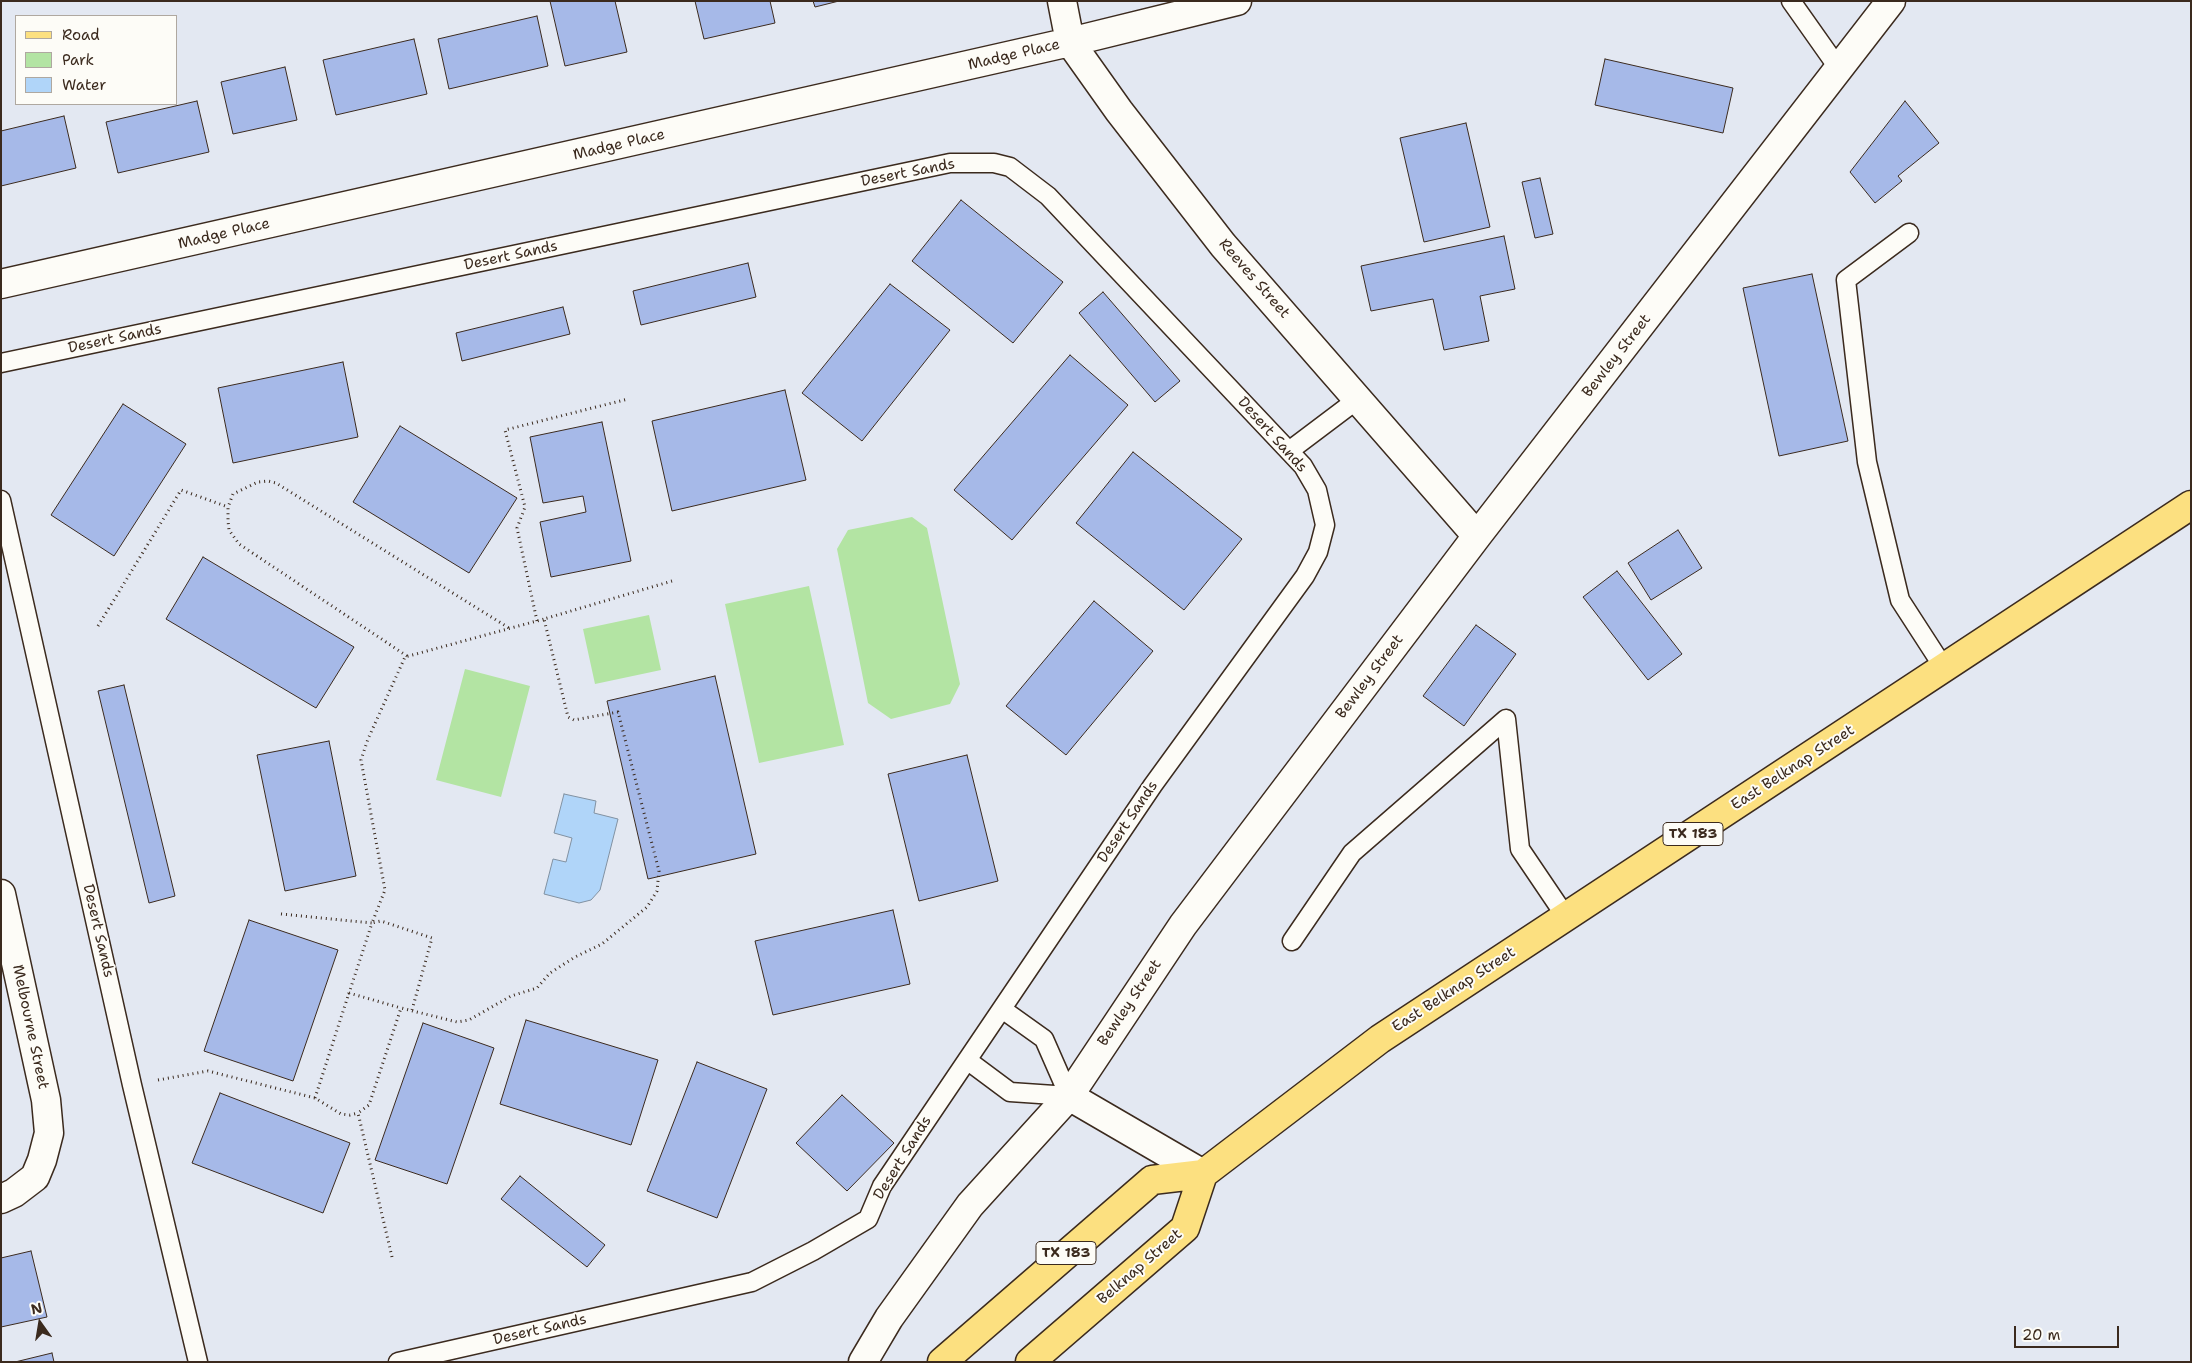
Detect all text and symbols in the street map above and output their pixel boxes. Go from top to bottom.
legend [15,15,178,105]
text: Road [62,25,100,45]
street label: Madge Place [966,36,1062,74]
text: Park [62,50,94,70]
text: Water [62,75,106,95]
street label: Madge Place [571,126,667,164]
street label: Desert Sands [860,155,956,191]
street label: Madge Place [176,215,272,253]
street label: Reeves Street [1215,236,1293,322]
street label: Desert Sands [463,237,559,275]
street label: Bewley Street [1579,311,1655,401]
street label: Desert Sands [67,320,163,358]
street label: Desert Sands [1233,394,1311,476]
street label: Bewley Street [1333,631,1407,723]
street label: East Belknap Street [1728,721,1858,815]
street label: Desert Sands [1094,778,1162,866]
road number: TX 183 [1663,822,1723,846]
street label: Desert Sands [79,883,117,979]
street label: East Belknap Street [1389,943,1519,1037]
street label: Bewley Street [1094,956,1166,1050]
street label: Melbourne Street [8,963,52,1091]
street label: Desert Sands [870,1113,936,1203]
street label: Belknap Street [1094,1225,1186,1309]
road number: TX 183 [1036,1242,1096,1264]
north arrow [15,1298,65,1348]
text: N [29,1298,44,1318]
street label: Desert Sands [492,1311,588,1349]
scale bar [2017,1316,2122,1348]
text: 20 m [2022,1325,2061,1345]

